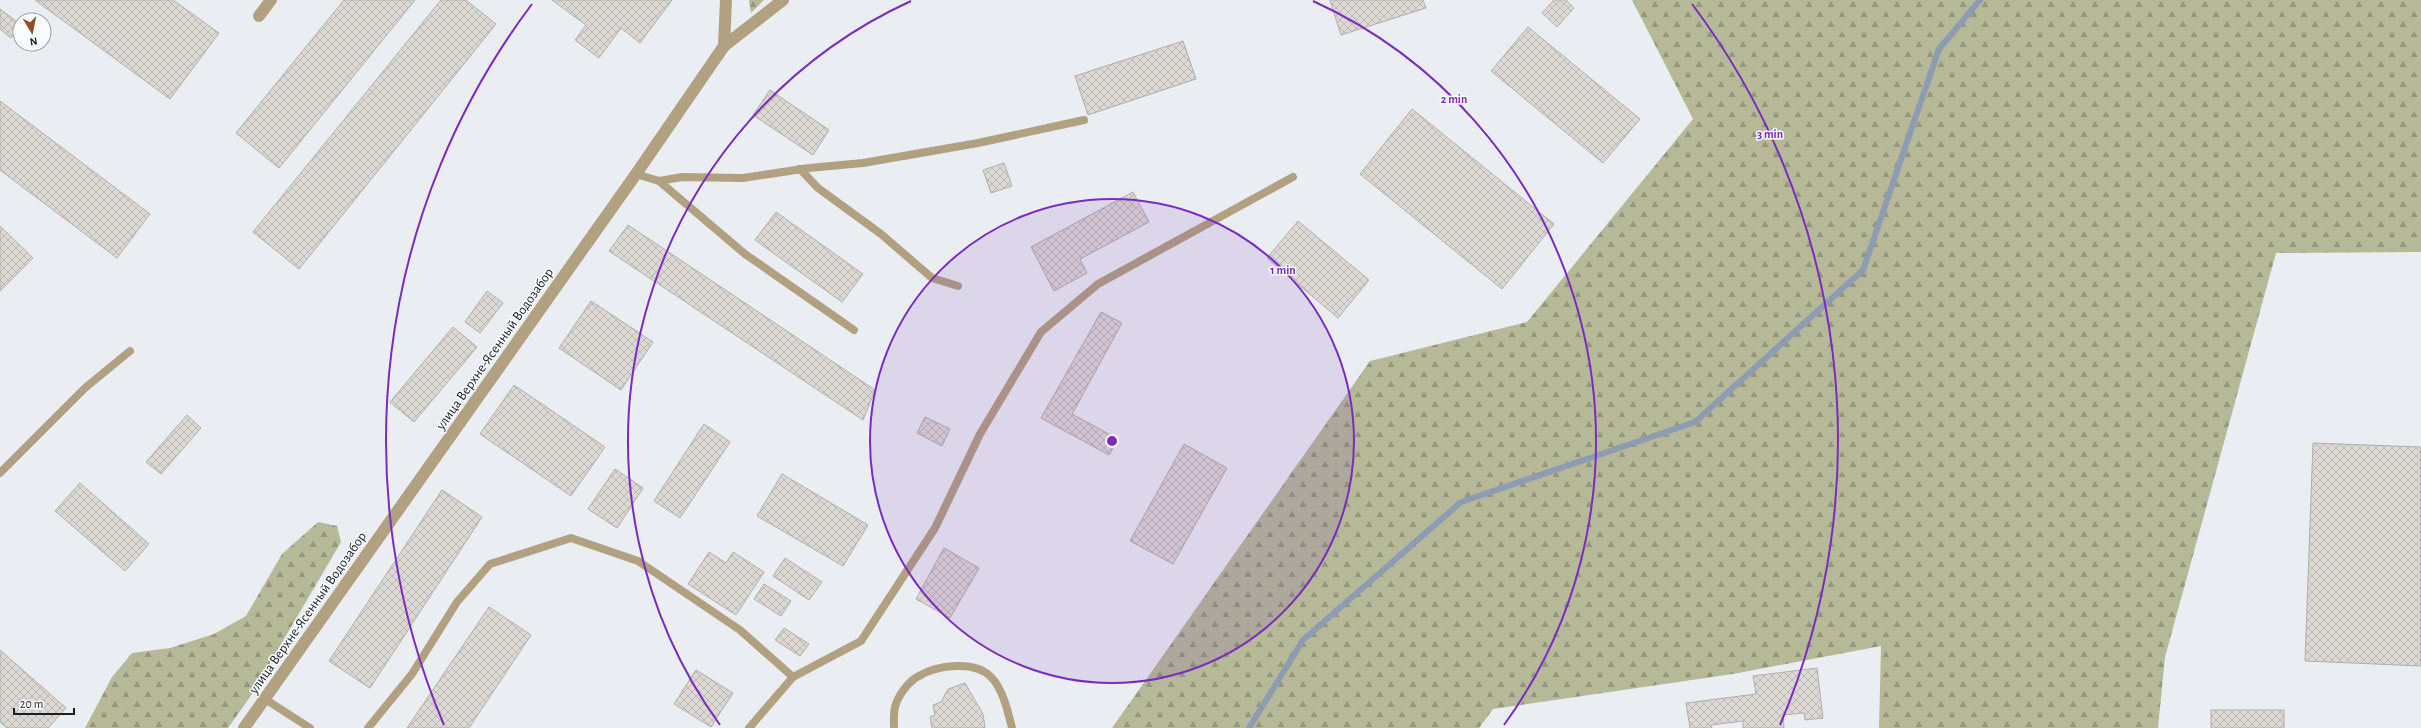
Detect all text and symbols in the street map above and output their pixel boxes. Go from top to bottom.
north arrow [12,12,52,52]
text: N [29,35,38,47]
text: 2 min [1441,93,1467,105]
text: 3 min [1757,128,1783,140]
text: 1 min [1270,264,1296,276]
street label: улица Верхне-Ясенный Водозабор [433,266,556,433]
centre of rings [1105,434,1119,448]
street label: улица Верхне-Ясенный Водозабор [246,530,369,697]
scale bar [14,690,74,716]
text: 20 m [20,698,43,710]

